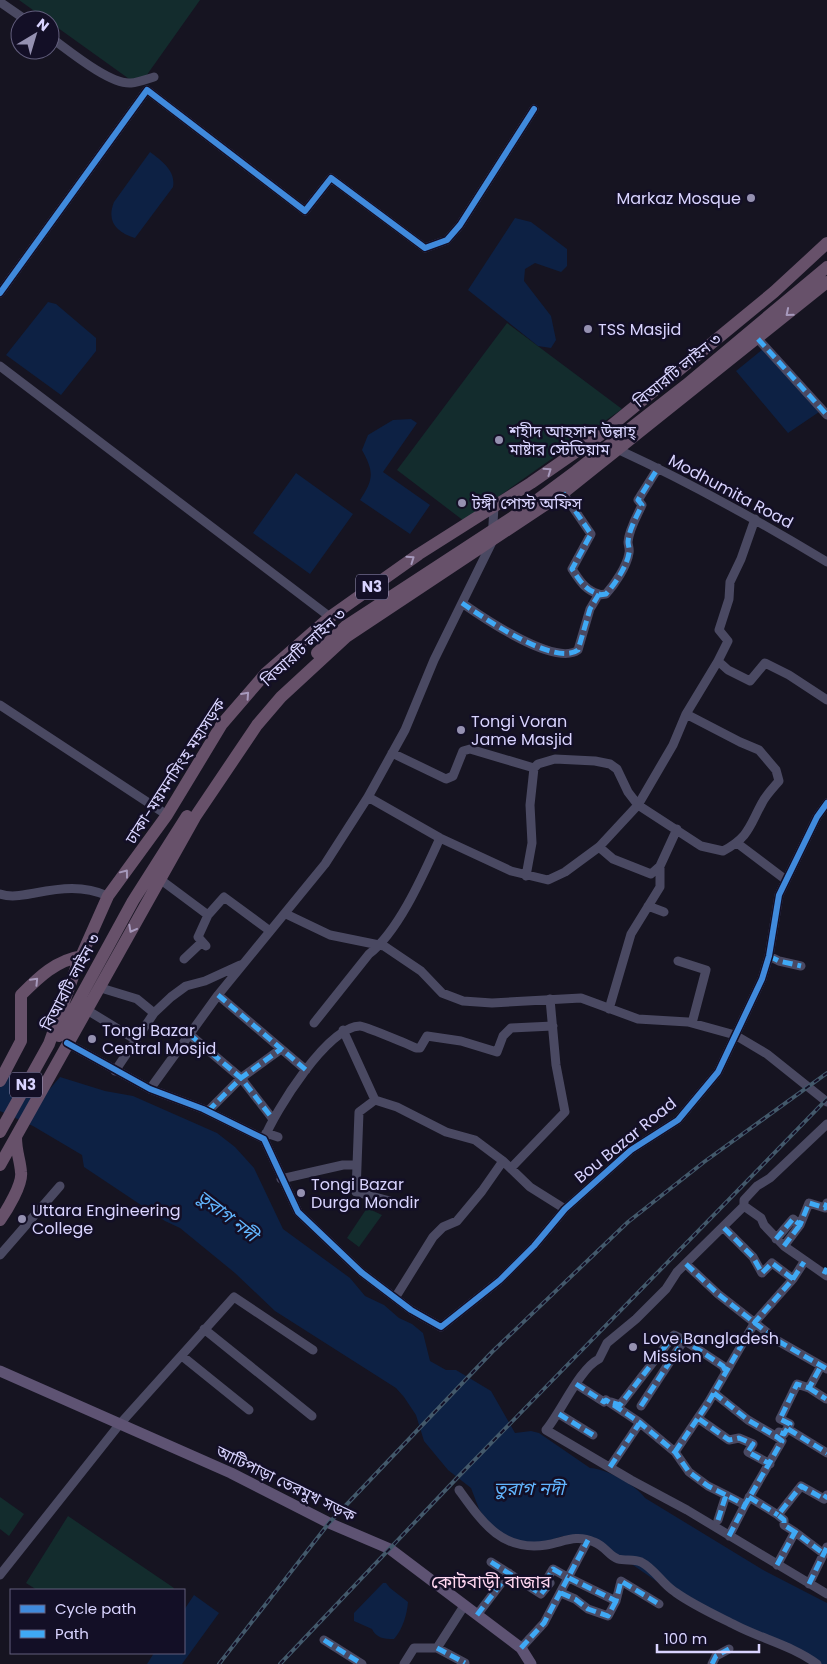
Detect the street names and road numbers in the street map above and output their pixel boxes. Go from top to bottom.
street label: বিআরটি লাইন ৩ [628,327,727,414]
street label: Modhumita Road [664,449,797,534]
road number: N3 [356,574,388,600]
street label: বিআরটি লাইন ৩ [255,603,351,692]
street label: ঢাকা-ময়মনসিংহ মহাসড়ক [119,693,232,849]
street label: বিআরটি লাইন ৩ [35,929,106,1036]
road number: N3 [10,1072,42,1098]
street label: Bou Bazar Road [569,1092,681,1189]
street label: আটিপাড়া তেরমুখ সড়ক [211,1439,360,1528]

